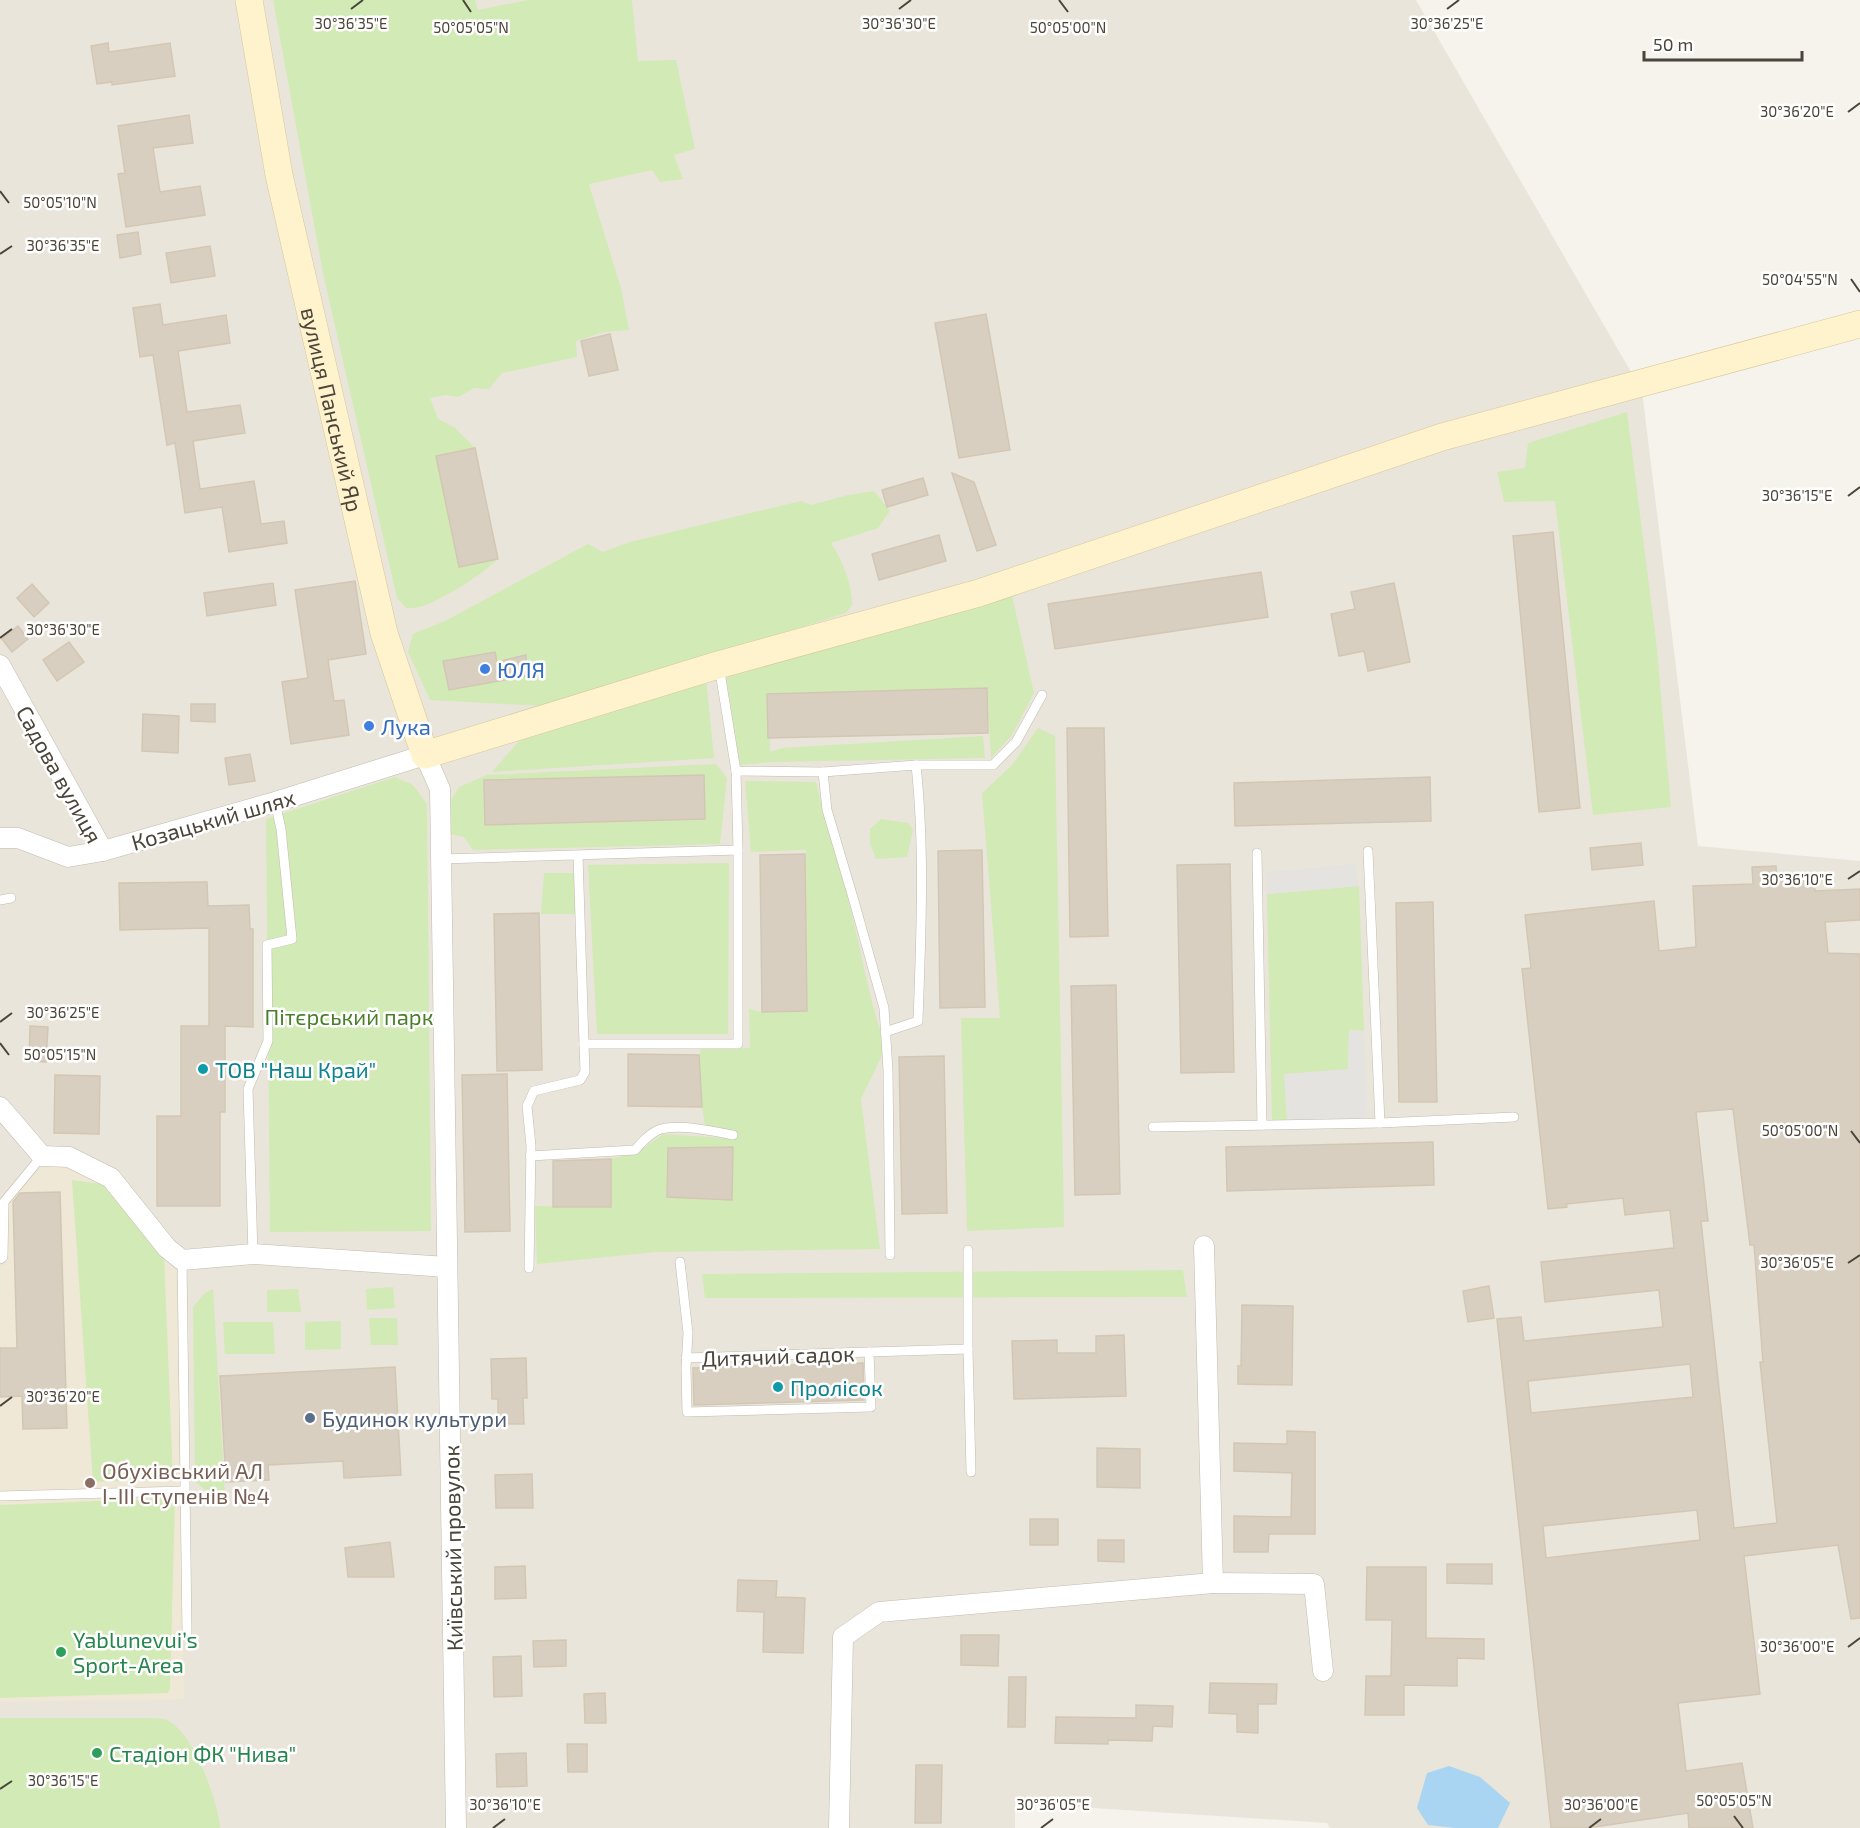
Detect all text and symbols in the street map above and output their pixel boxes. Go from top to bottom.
text: 30°36'35"E [315,14,387,32]
text: 30°36'30"E [862,14,936,32]
text: 30°36'25"E [1410,14,1484,32]
text: 50°05'05"N [433,18,509,36]
text: 50°05'00"N [1030,18,1106,36]
scale bar [1644,24,1802,62]
text: 50 m [1653,33,1693,55]
text: 30°36'20"E [1760,102,1834,120]
text: 50°05'10"N [23,193,97,211]
text: 30°36'35"E [27,236,99,254]
text: 50°04'55"N [1762,270,1838,288]
street label: вулиця Панський Яр [297,305,369,514]
text: 30°36'15"E [1762,486,1832,504]
text: 30°36'30"E [26,620,100,638]
place label: ЮЛЯ [497,656,545,682]
marker: ЮЛЯ [478,662,492,676]
street label: Садова вулиця [11,701,108,848]
place label: Лука [381,713,431,740]
marker: Лука [362,719,376,733]
street label: Козацький шлях [128,783,298,855]
text: 30°36'10"E [1761,870,1833,888]
text: 30°36'25"E [26,1003,100,1021]
park label: Пітєрський парк [265,1003,434,1029]
text: 50°05'15"N [24,1045,96,1063]
place label: ТОВ "Наш Край" [215,1056,376,1082]
marker: ТОВ "Наш Край" [196,1062,210,1076]
text: 50°05'00"N [1762,1121,1838,1139]
text: 30°36'05"E [1760,1253,1834,1271]
street label: Дитячий садок [701,1339,855,1371]
place label: Пролісок [790,1374,883,1400]
marker: Пролісок [771,1380,785,1394]
text: 30°36'20"E [26,1387,100,1405]
place label: Будинок культури [322,1405,507,1432]
marker: Будинок культури [303,1411,317,1425]
street label: Київський провулок [437,1444,468,1651]
place label: Обухівський АЛ І-ІІІ ступенів №4 [102,1457,270,1509]
marker: Обухівський АЛ І-ІІІ ступенів №4 [83,1476,97,1490]
place label: Yablunevui’s Sport-Area [73,1626,198,1677]
text: 30°36'00"E [1760,1637,1834,1655]
marker: Yablunevui’s Sport-Area [54,1645,68,1659]
place label: Стадіон ФК "Нива" [109,1740,296,1766]
marker: Стадіон ФК "Нива" [90,1746,104,1760]
text: 30°36'15"E [28,1771,98,1789]
text: 50°05'05"N [1696,1791,1772,1809]
text: 30°36'10"E [469,1795,541,1813]
text: 30°36'05"E [1016,1795,1090,1813]
text: 30°36'00"E [1564,1795,1638,1813]

